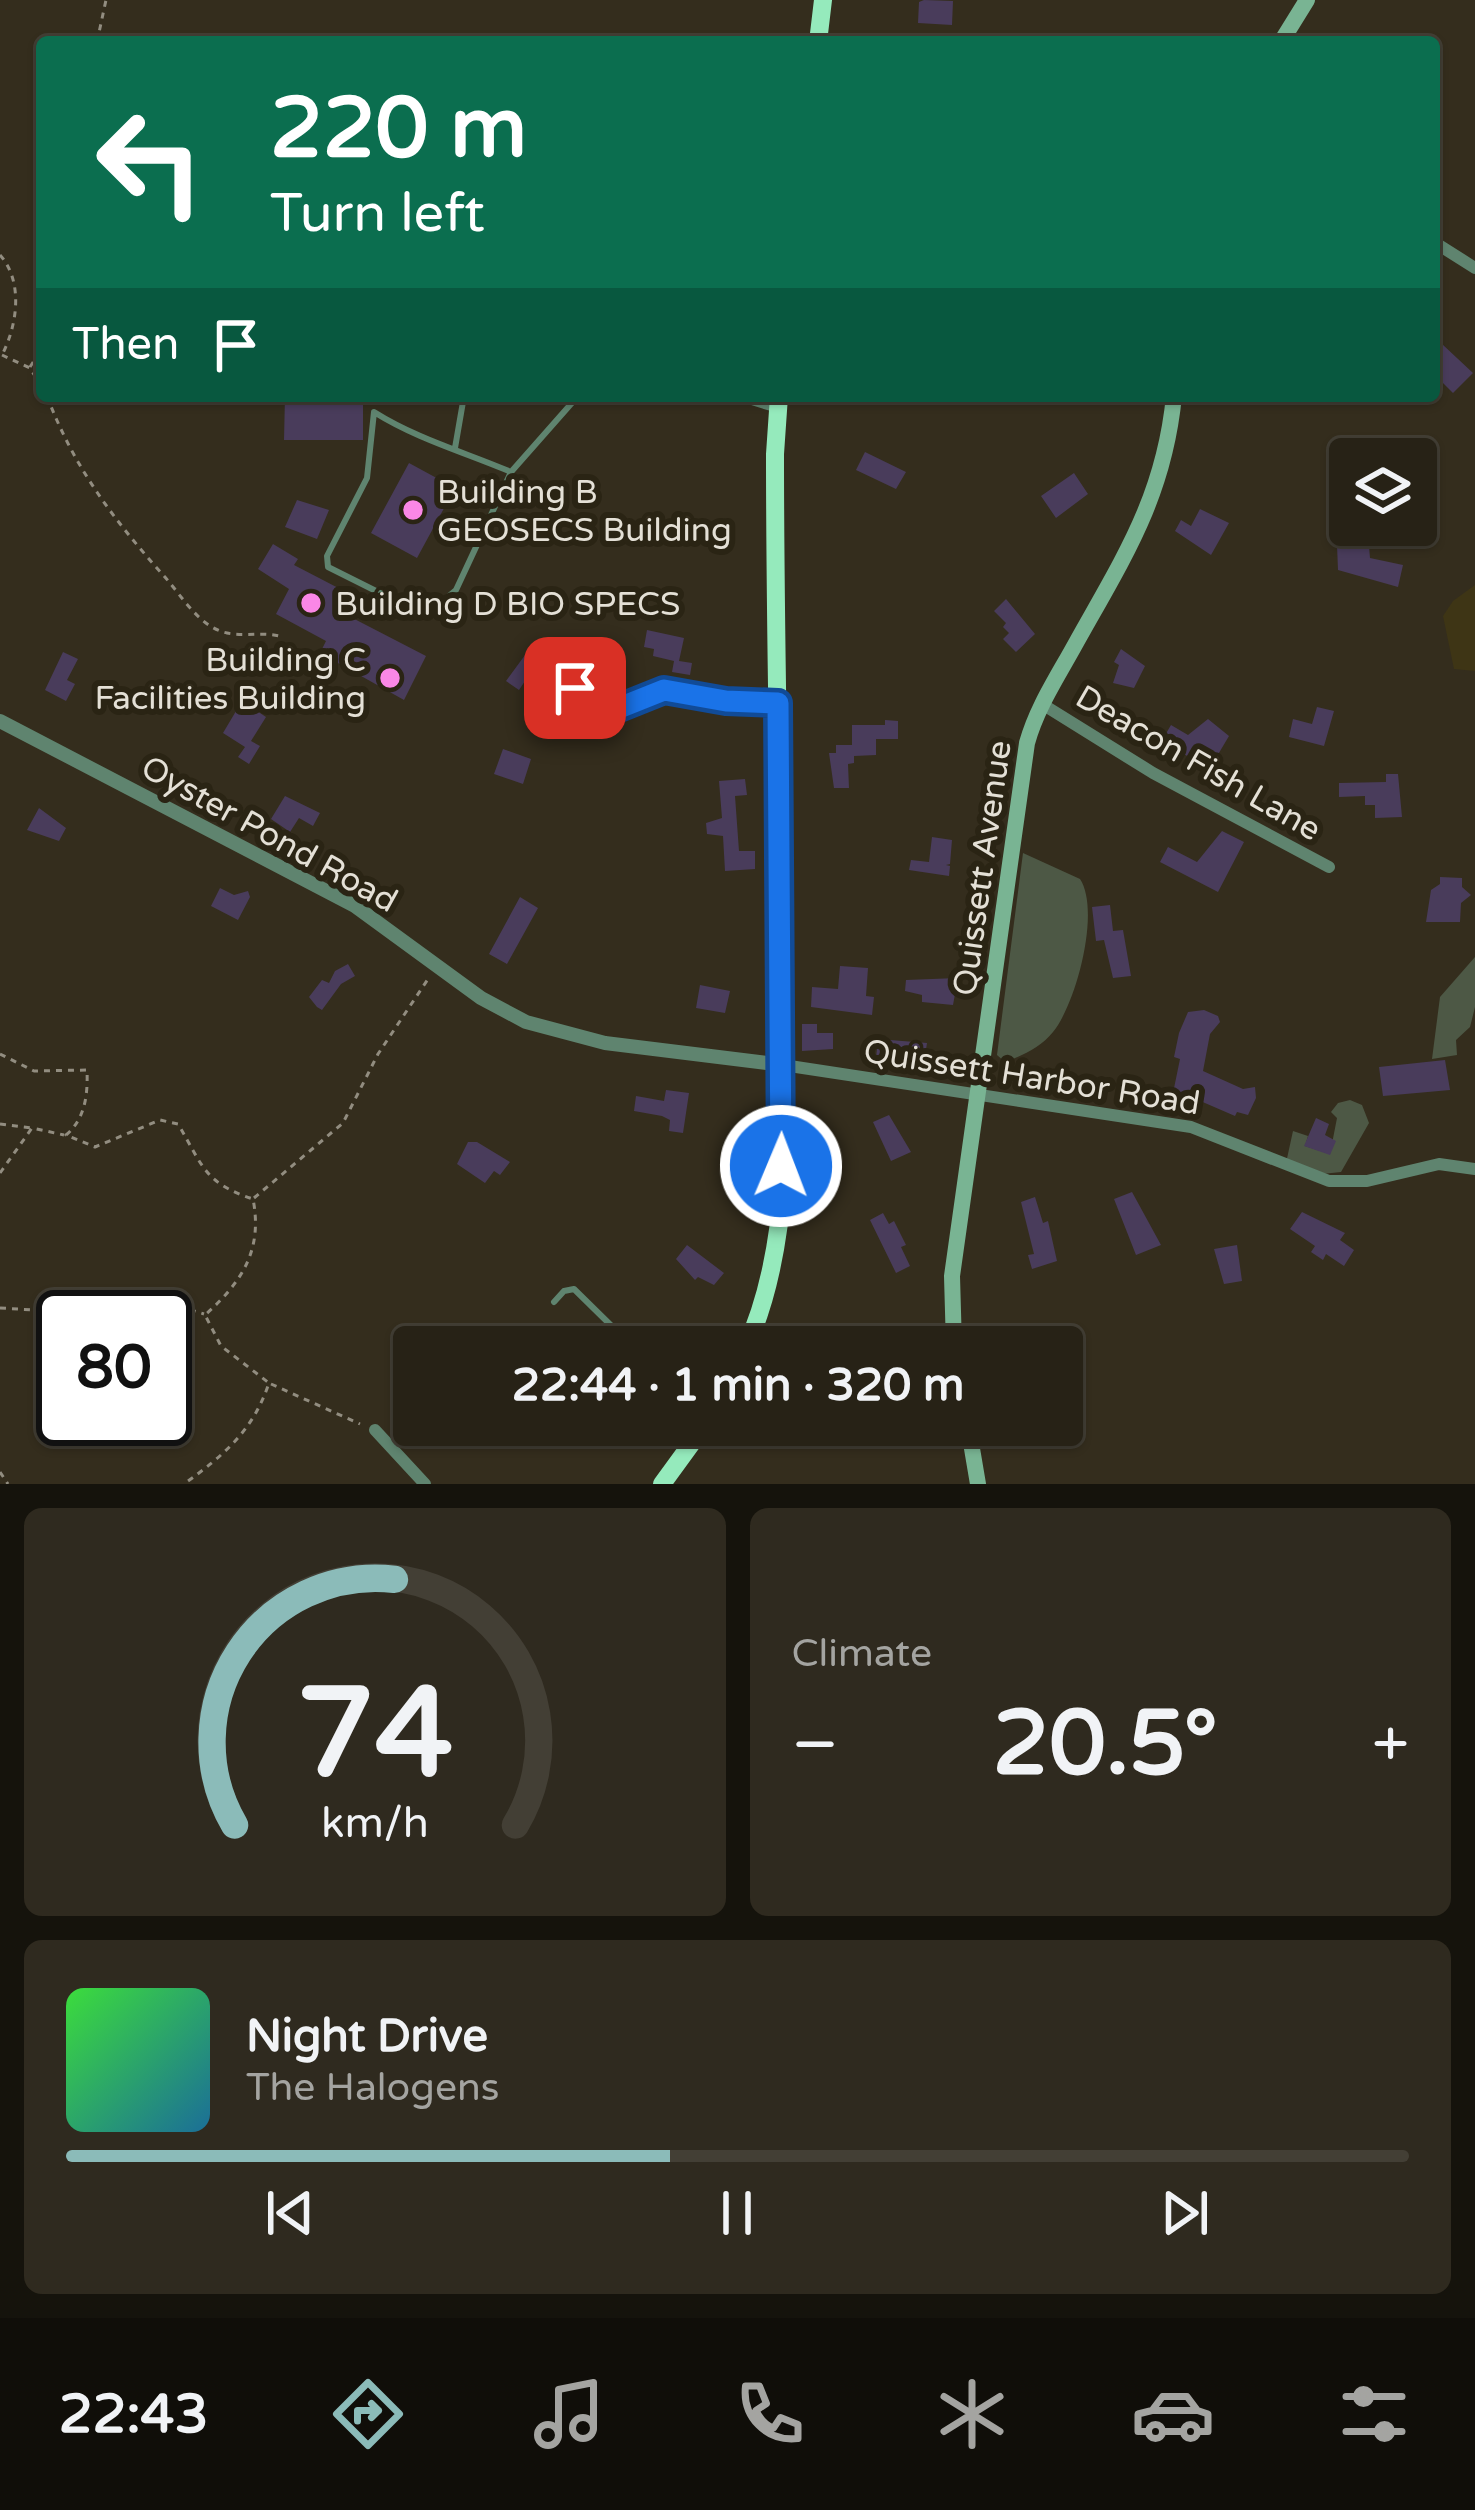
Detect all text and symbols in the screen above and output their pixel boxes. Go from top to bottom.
text: 220 m [270,79,527,180]
icon: left [72,84,228,240]
text: Turn left [270,181,485,246]
icon: arrive [203,312,269,378]
text: Then [72,318,179,372]
map controls [1329,438,1437,546]
button: layers [1329,438,1437,546]
place label: Building B GEOSECS Building [437,473,732,550]
marker: Building B GEOSECS Building [400,497,426,523]
place label: Building D BIO SPECS [335,585,680,624]
marker: Building D BIO SPECS [298,590,324,616]
pin [524,637,626,739]
place label: Building C Facilities Building [95,641,366,718]
icon: arrive [542,655,608,721]
marker: Building C Facilities Building [377,665,403,691]
street label: Deacon Fish Lane [1069,677,1328,849]
street label: Quissett Avenue [945,738,1020,998]
street label: Oyster Pond Road [134,748,404,921]
street label: Quissett Harbor Road [861,1032,1203,1123]
position arrow [718,1103,844,1229]
speed limit sign: 80 [36,1290,192,1446]
text: 22:44 · 1 min · 320 m [512,1359,964,1413]
text: Climate [792,1630,932,1677]
text: 74 [296,1659,453,1810]
text: 20.5° [993,1690,1218,1799]
text: − [792,1705,839,1785]
text: + [1372,1705,1409,1785]
text: km/h [321,1798,429,1849]
text: Night Drive [246,2010,488,2064]
text: The Halogens [246,2064,499,2111]
icon: previous [257,2180,323,2246]
icon: pause [704,2180,770,2246]
icon: next [1152,2180,1218,2246]
icon: directions [326,2372,410,2456]
icon: music [527,2372,611,2456]
icon: phone [728,2372,812,2456]
icon: climate [930,2372,1014,2456]
icon: car [1131,2372,1215,2456]
icon: filters [1332,2372,1416,2456]
text: 22:43 [59,2382,208,2447]

